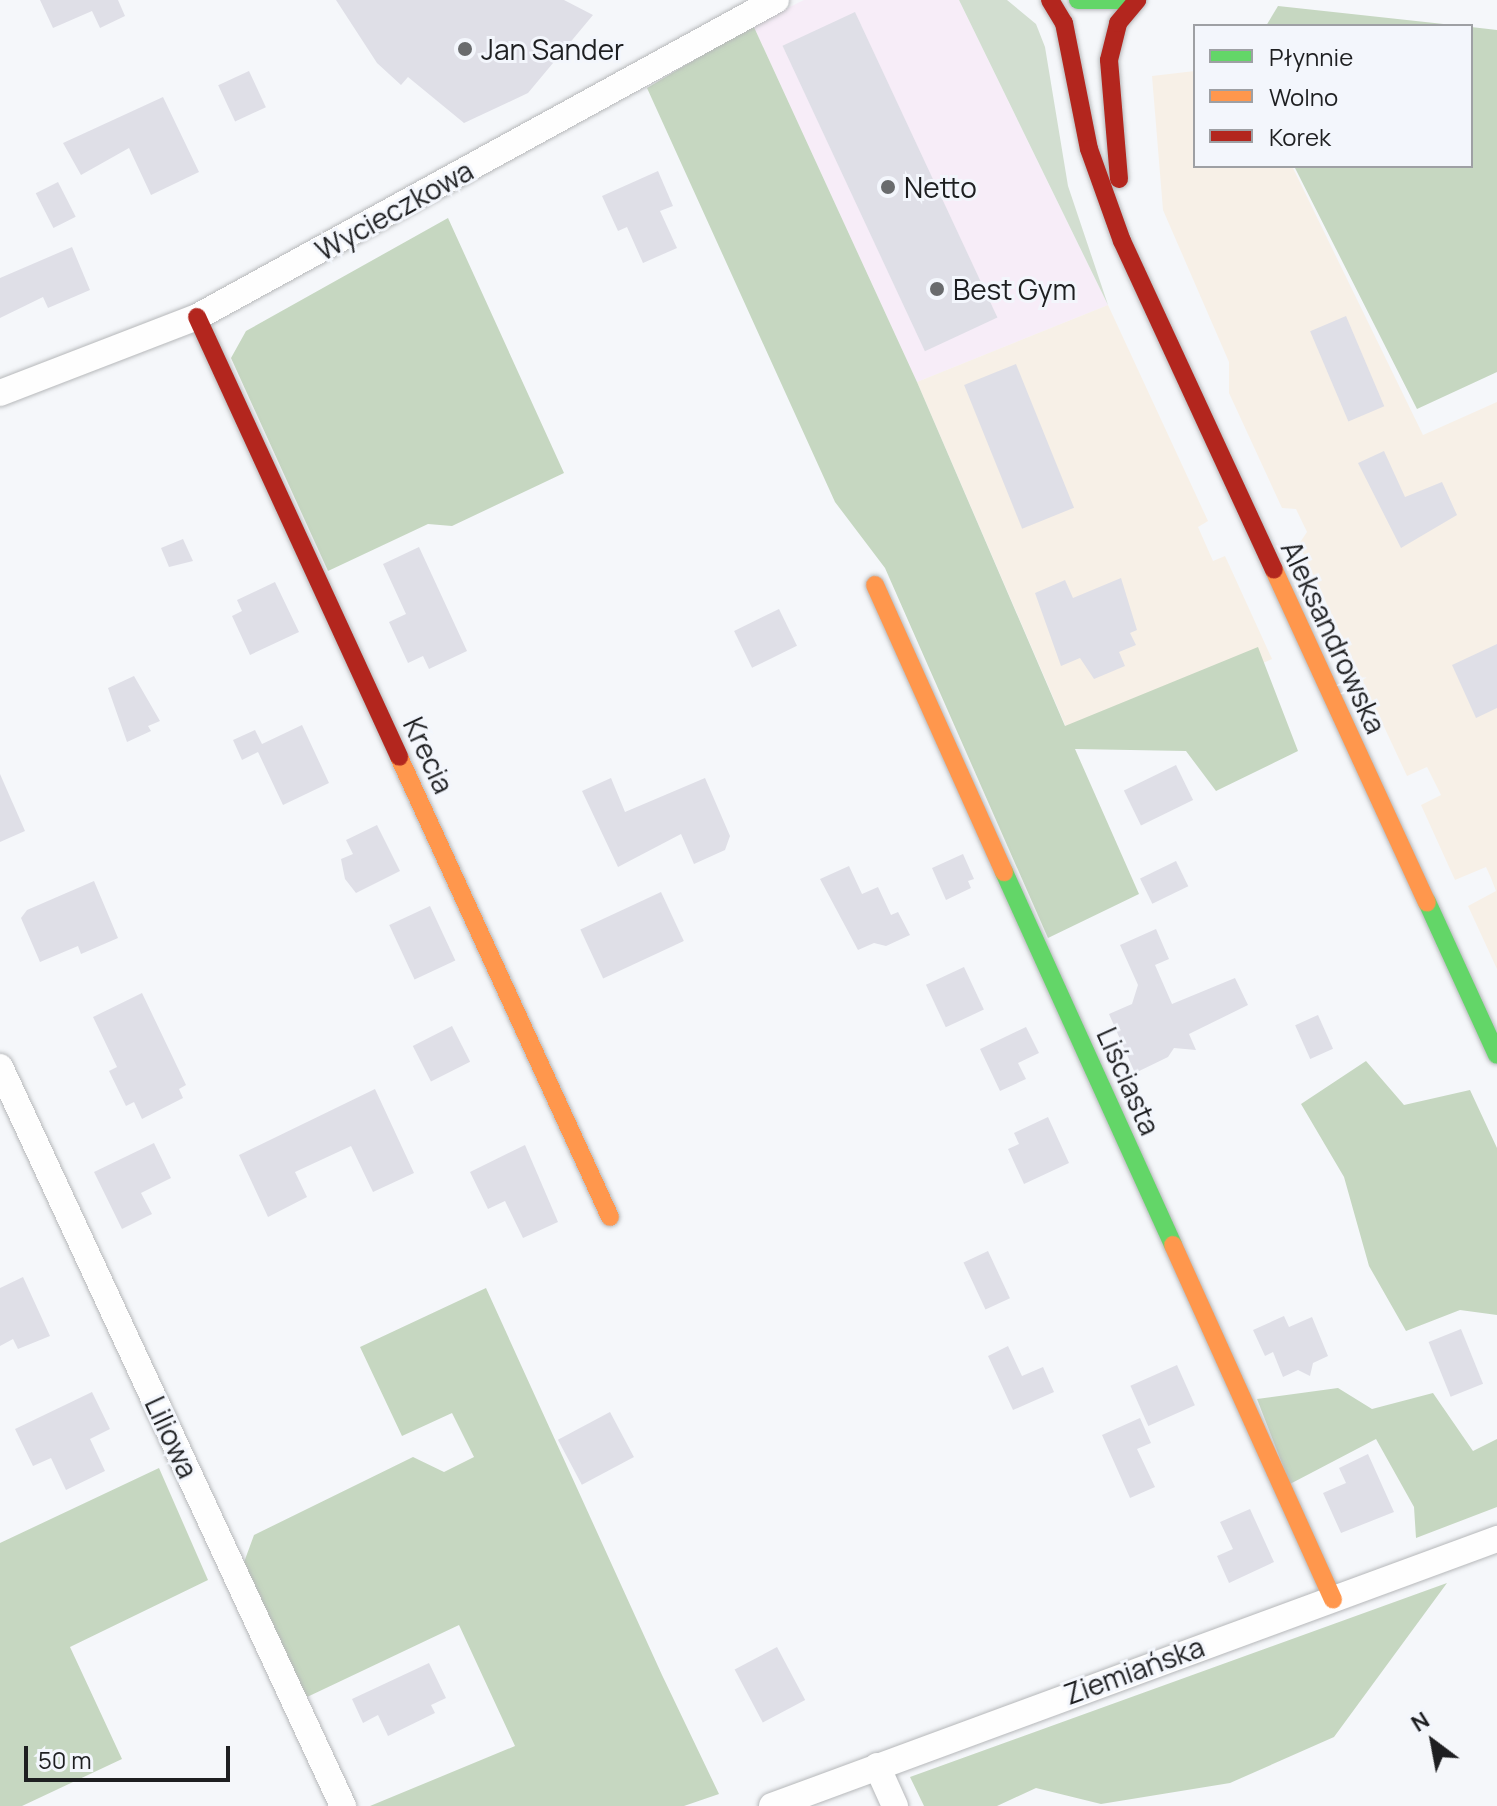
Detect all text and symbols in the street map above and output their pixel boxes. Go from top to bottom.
legend [1193,24,1473,168]
place label: Jan Sander [481,32,624,66]
marker: Jan Sander [456,40,474,58]
text: Płynnie [1269,40,1353,73]
text: Wolno [1269,80,1338,113]
text: Korek [1269,120,1331,153]
street label: Wycieczkowa [310,153,478,267]
place label: Netto [904,170,977,204]
marker: Netto [879,178,897,196]
place label: Best Gym [953,272,1076,306]
marker: Best Gym [928,280,946,298]
street label: Aleksandrowska [1275,535,1393,739]
street label: Krecia [397,712,461,798]
street label: Liściasta [1090,1022,1168,1140]
street label: Liliowa [139,1391,205,1483]
street label: Ziemiańska [1060,1629,1208,1711]
north arrow [1393,1702,1473,1782]
text: N [1406,1705,1435,1739]
scale bar [28,1730,234,1780]
text: 50 m [38,1743,92,1776]

